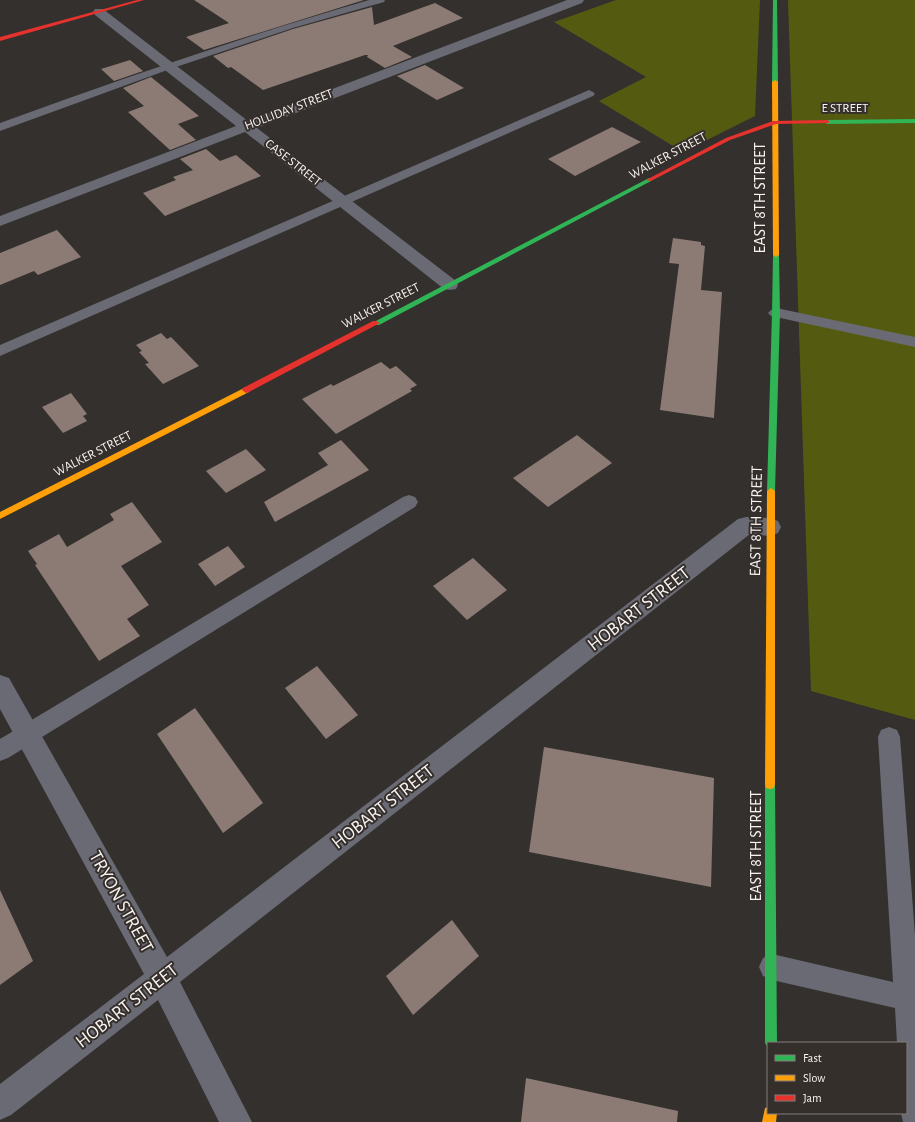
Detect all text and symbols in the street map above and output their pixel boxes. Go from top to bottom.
street label: HOLLIDAY STREET [243,87,336,133]
street label: E STREET [822,102,869,115]
street label: WALKER STREET [627,130,709,182]
street label: CASE STREET [263,137,324,189]
street label: EAST 8TH STREET [752,142,768,254]
street label: WALKER STREET [340,281,423,331]
street label: WALKER STREET [52,429,135,479]
street label: EAST 8TH STREET [747,465,765,577]
street label: HOBART STREET [584,563,694,655]
street label: HOBART STREET [328,761,438,853]
street label: EAST 8TH STREET [748,790,764,902]
street label: TRYON STREET [85,848,157,956]
street label: HOBART STREET [72,960,182,1052]
legend [767,1042,907,1114]
text: Fast [803,1052,822,1064]
text: Slow [803,1072,825,1084]
text: Jam [803,1092,822,1104]

